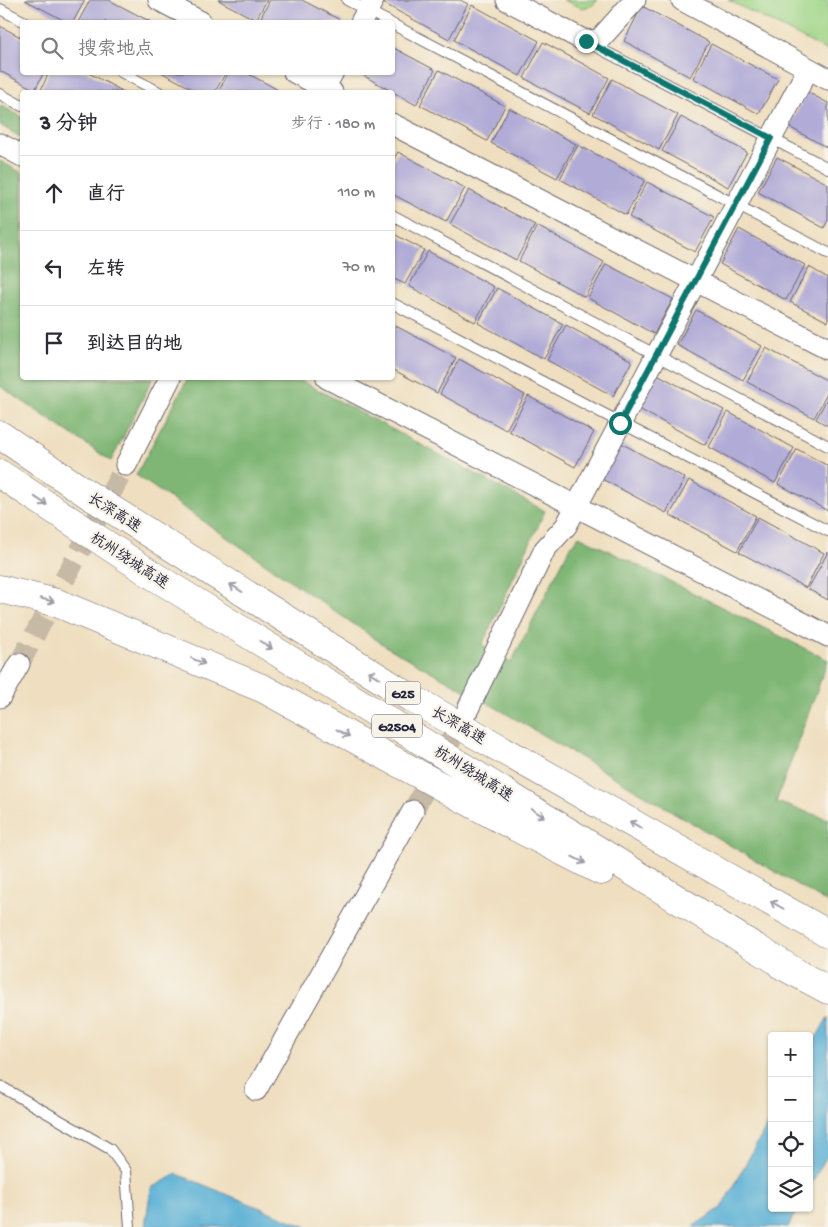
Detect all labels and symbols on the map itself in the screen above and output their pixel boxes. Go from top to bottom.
route end [575,30,598,53]
route start [609,412,632,435]
street label: 长深高速 [84,489,145,537]
one-way arrow [33,496,47,506]
street label: 杭州绕城高速 [86,529,172,594]
one-way arrow [230,583,244,593]
one-way arrow [39,596,55,605]
one-way arrow [258,641,272,651]
one-way arrow [190,657,205,667]
one-way arrow [367,669,381,679]
road number: G25 [386,681,420,704]
street label: 长深高速 [428,703,489,750]
road number: G2504 [372,714,422,738]
one-way arrow [336,728,351,738]
street label: 杭州绕城高速 [430,742,516,806]
one-way arrow [531,809,545,819]
one-way arrow [629,820,644,830]
one-way arrow [571,856,586,865]
one-way arrow [771,900,785,910]

